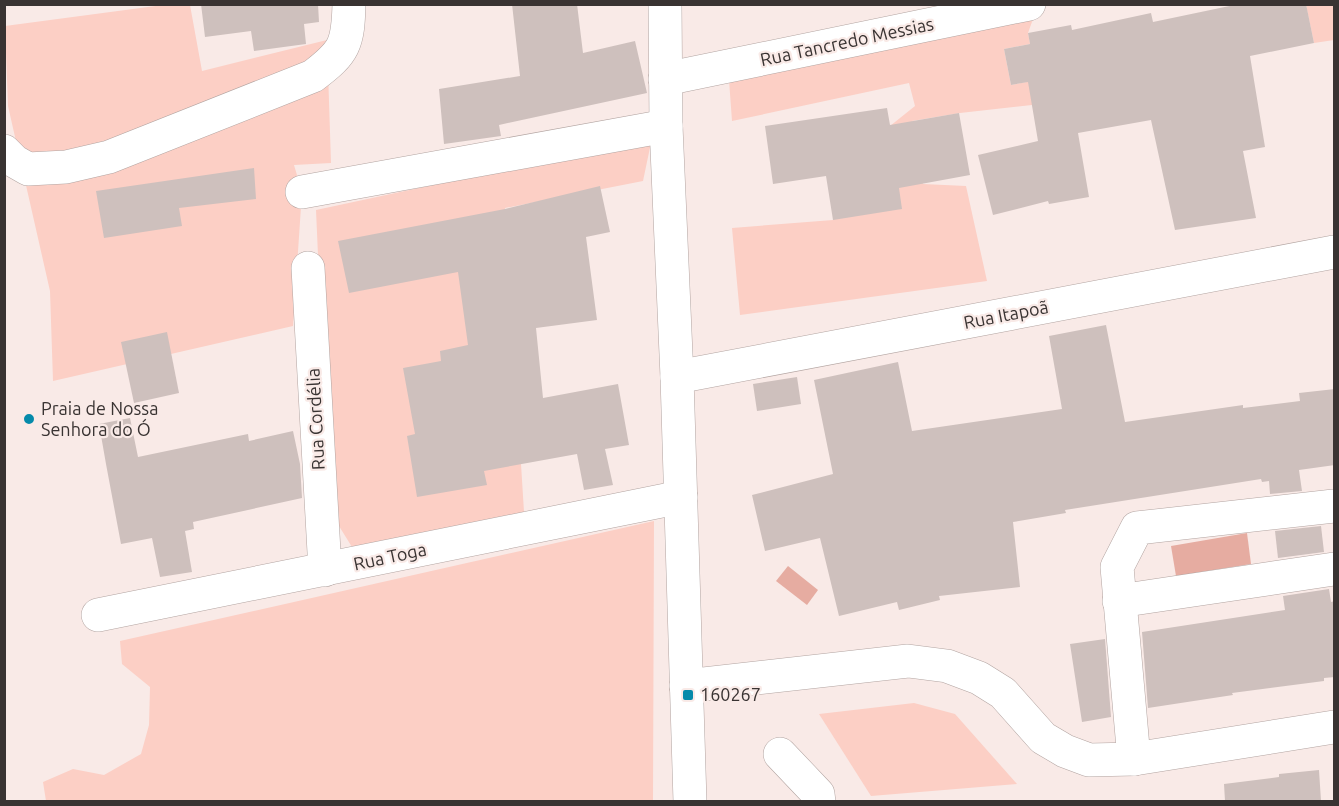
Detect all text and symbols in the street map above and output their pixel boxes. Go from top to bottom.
street label: Rua Tancredo Messias [758,13,935,69]
street label: Rua Itapoã [962,296,1050,332]
street label: Rua Cordélia [302,368,328,471]
place label: Praia de Nossa Senhora do Ó [41,398,158,439]
marker: Praia de Nossa Senhora do Ó [22,412,36,426]
street label: Rua Toga [351,539,428,574]
place label: 160267 [700,684,761,704]
marker: 160267 [681,688,695,702]

